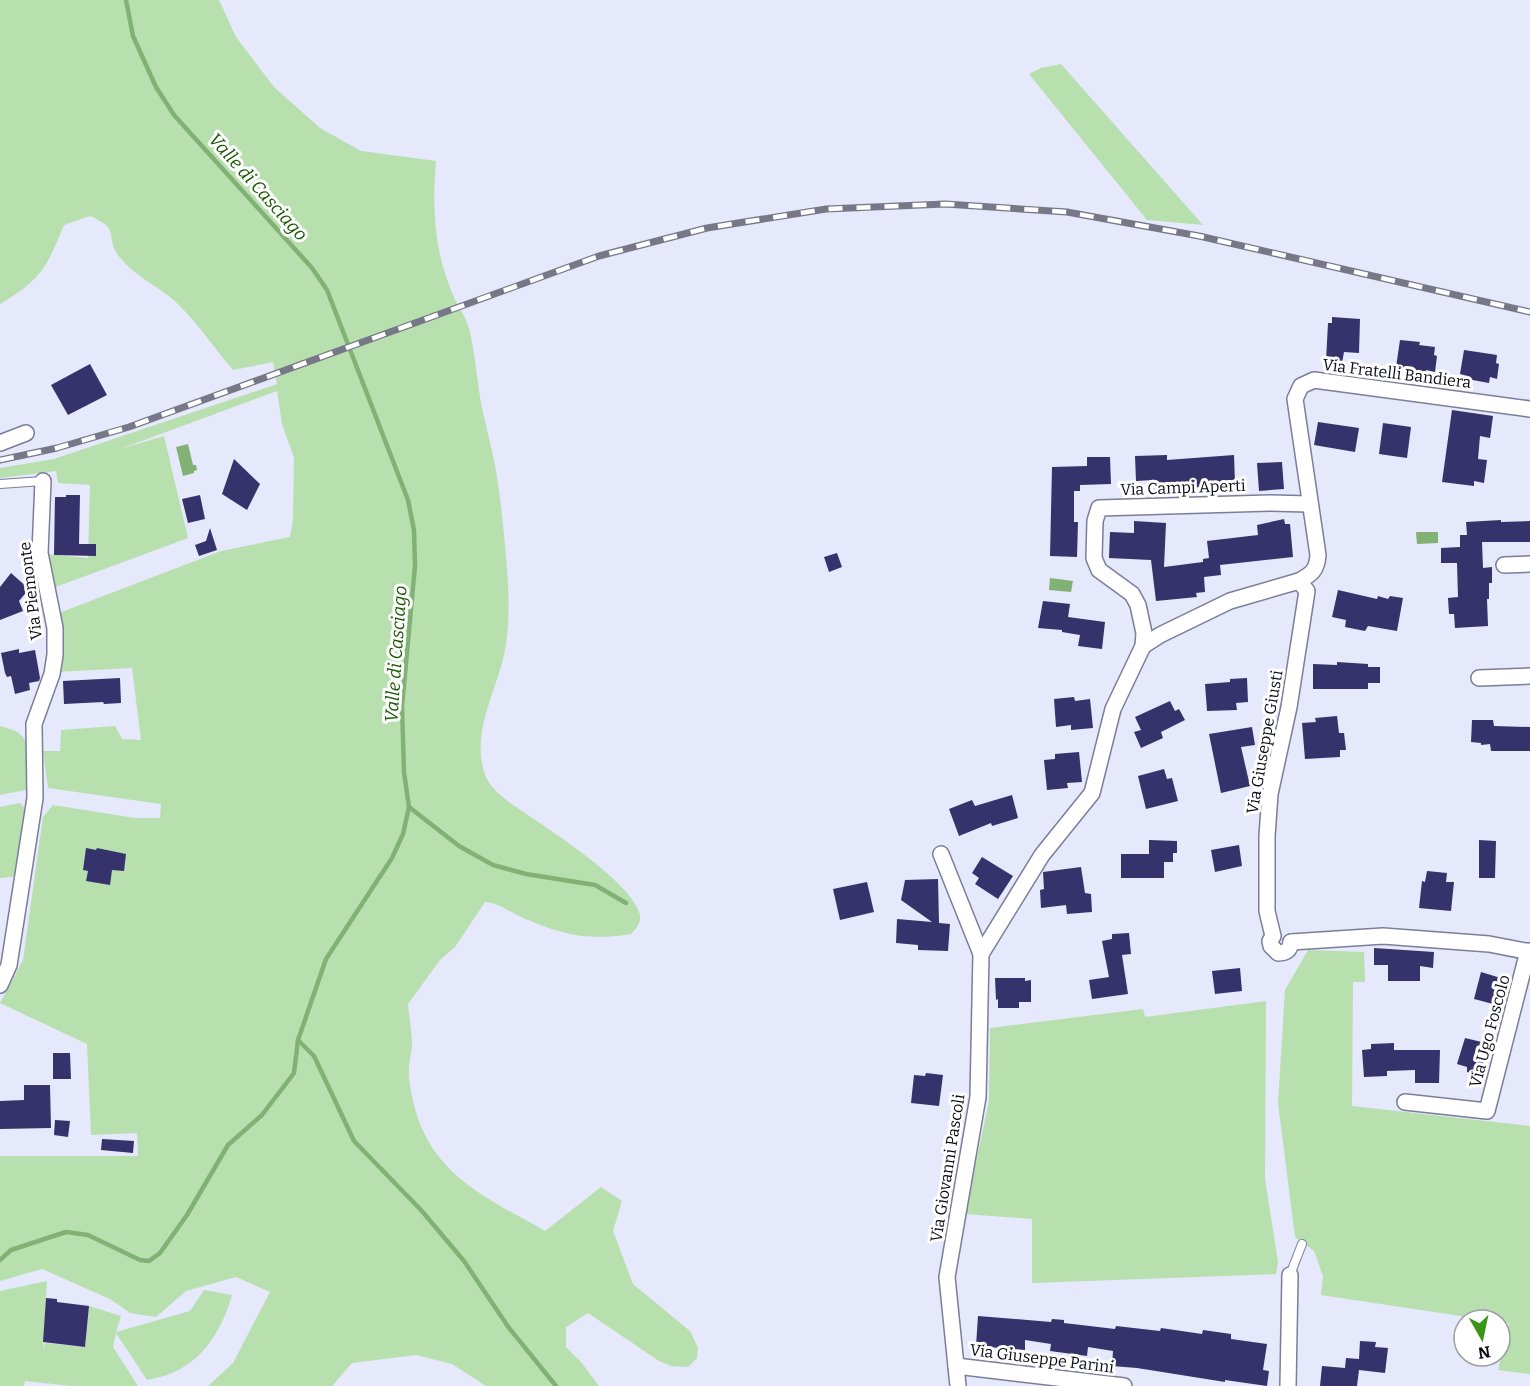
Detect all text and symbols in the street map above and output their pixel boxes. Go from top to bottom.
water label: Valle di Casciago [204,129,312,245]
street label: Via Fratelli Bandiera [1322,355,1473,392]
street label: Via Campi Aperti [1120,476,1246,499]
street label: Via Piemonte [15,541,46,641]
water label: Valle di Casciago [380,585,412,723]
street label: Via Giuseppe Giusti [1243,669,1287,815]
street label: Via Ugo Foscolo [1465,973,1514,1089]
street label: Via Giovanni Pascoli [926,1093,969,1243]
north arrow [1452,1308,1512,1368]
street label: Via Giuseppe Parini [969,1340,1115,1377]
text: N [1477,1342,1492,1363]

